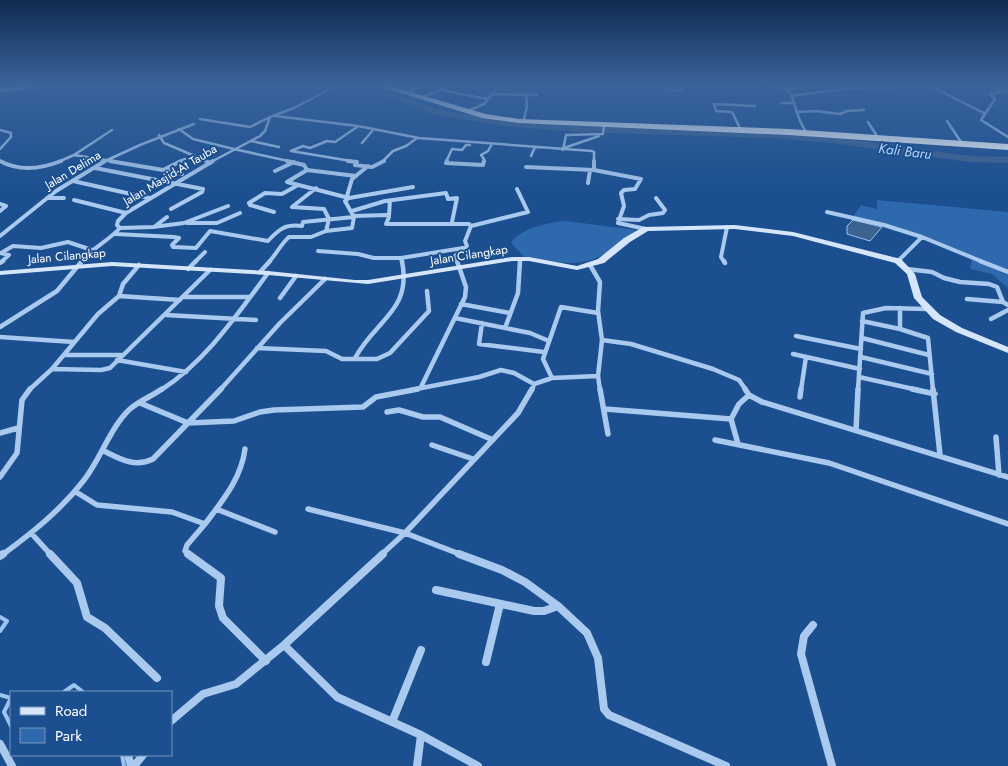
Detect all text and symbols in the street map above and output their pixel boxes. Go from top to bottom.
water label: Kali Baru [877,138,933,164]
street label: Jalan Masjid-At Tauba [118,140,220,211]
street label: Jalan Delima [40,146,105,195]
street label: Jalan Cilangkap [427,240,509,270]
street label: Jalan Cilangkap [25,244,107,269]
legend [10,691,172,756]
text: Road [55,700,87,722]
text: Park [55,725,82,747]

